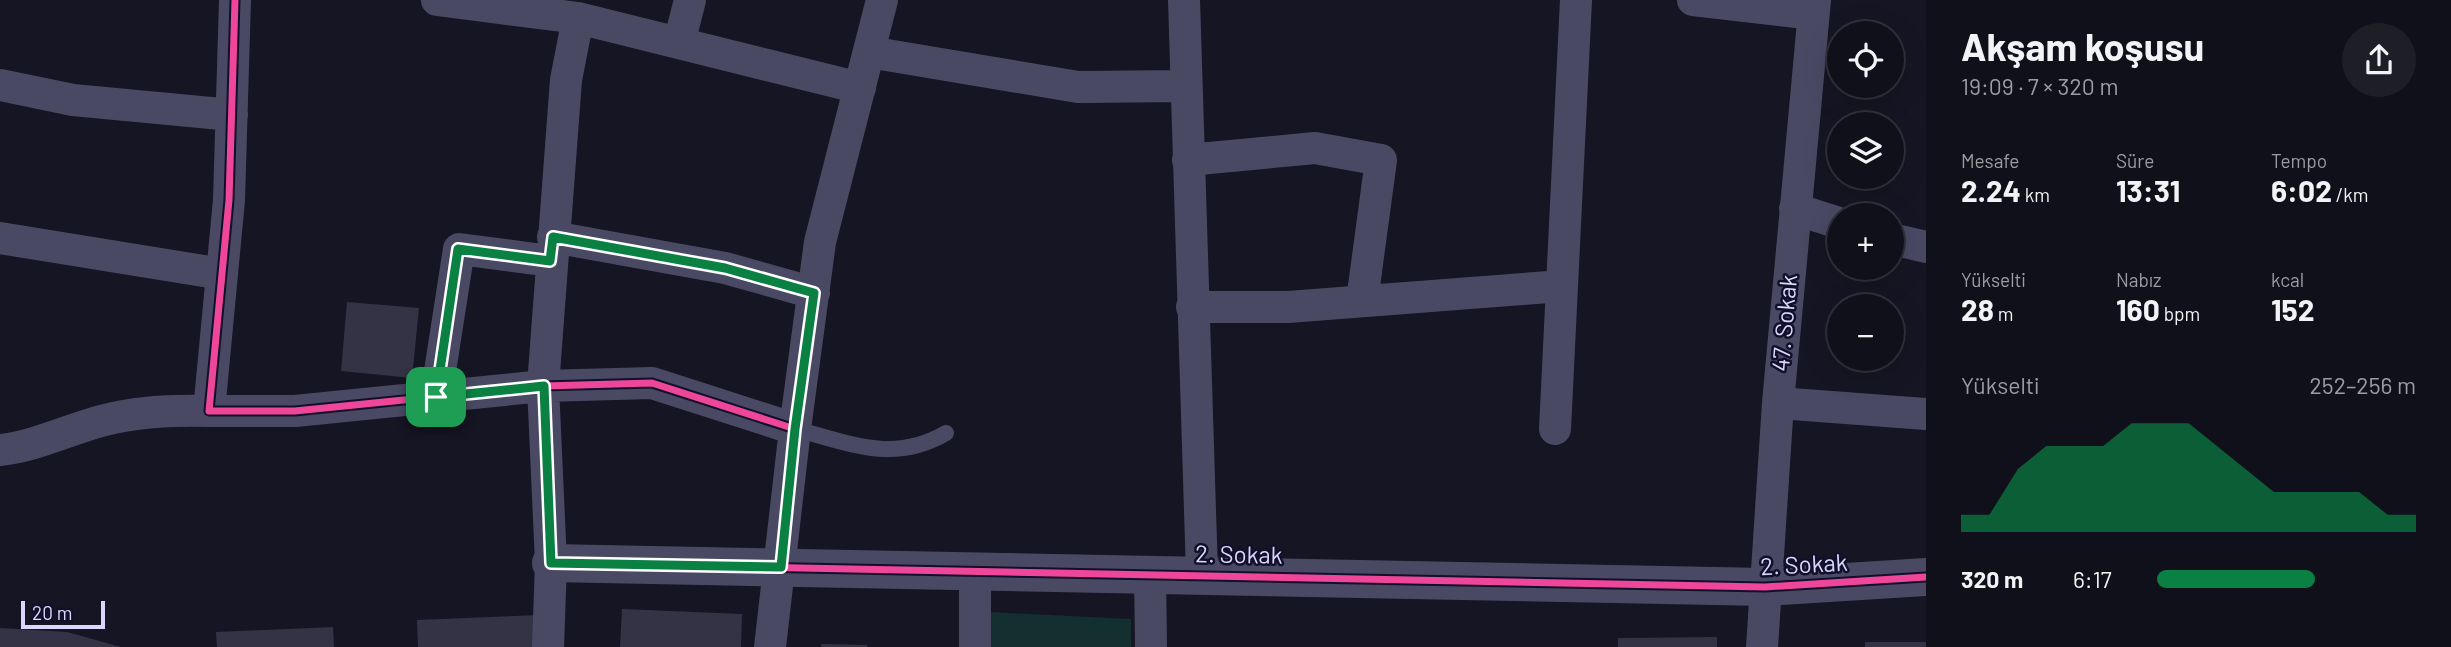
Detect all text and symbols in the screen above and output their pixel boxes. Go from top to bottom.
map controls [1827,21,1904,371]
button: locate [1827,21,1904,98]
text: Akşam koşusu [1961,23,2204,69]
button: share [2342,23,2416,97]
text: 19:09 · 7 × 320 m [1961,72,2118,100]
button: layers [1827,112,1904,189]
text: Mesafe [1961,149,2019,172]
text: Süre [2116,149,2154,172]
text: Tempo [2271,149,2327,172]
text: 2.24 [1961,172,2021,208]
text: 13:31 [2116,172,2180,208]
text: 6:02 [2271,172,2332,208]
text: km [2021,183,2050,206]
text: /km [2332,183,2369,206]
button: + [1827,203,1904,280]
text: Yükselti [1961,268,2026,291]
text: Nabız [2116,268,2161,291]
text: kcal [2271,268,2304,291]
street label: 47. Sokak [1765,273,1802,373]
text: 28 [1961,291,1994,327]
text: 160 [2116,291,2160,327]
text: 152 [2271,291,2315,327]
button: − [1827,294,1904,371]
text: m [1994,302,2014,325]
text: bpm [2160,302,2200,325]
pin [406,367,466,427]
text: Yükselti [1961,371,2039,399]
text: 252–256 m [2310,371,2416,399]
icon: arrive [417,378,455,416]
street label: 2. Sokak [1195,538,1283,569]
street label: 2. Sokak [1759,547,1848,580]
text: 320 m [1961,565,2023,593]
text: 6:17 [2073,565,2112,593]
scale bar [21,598,105,630]
text: 20 m [32,601,72,624]

